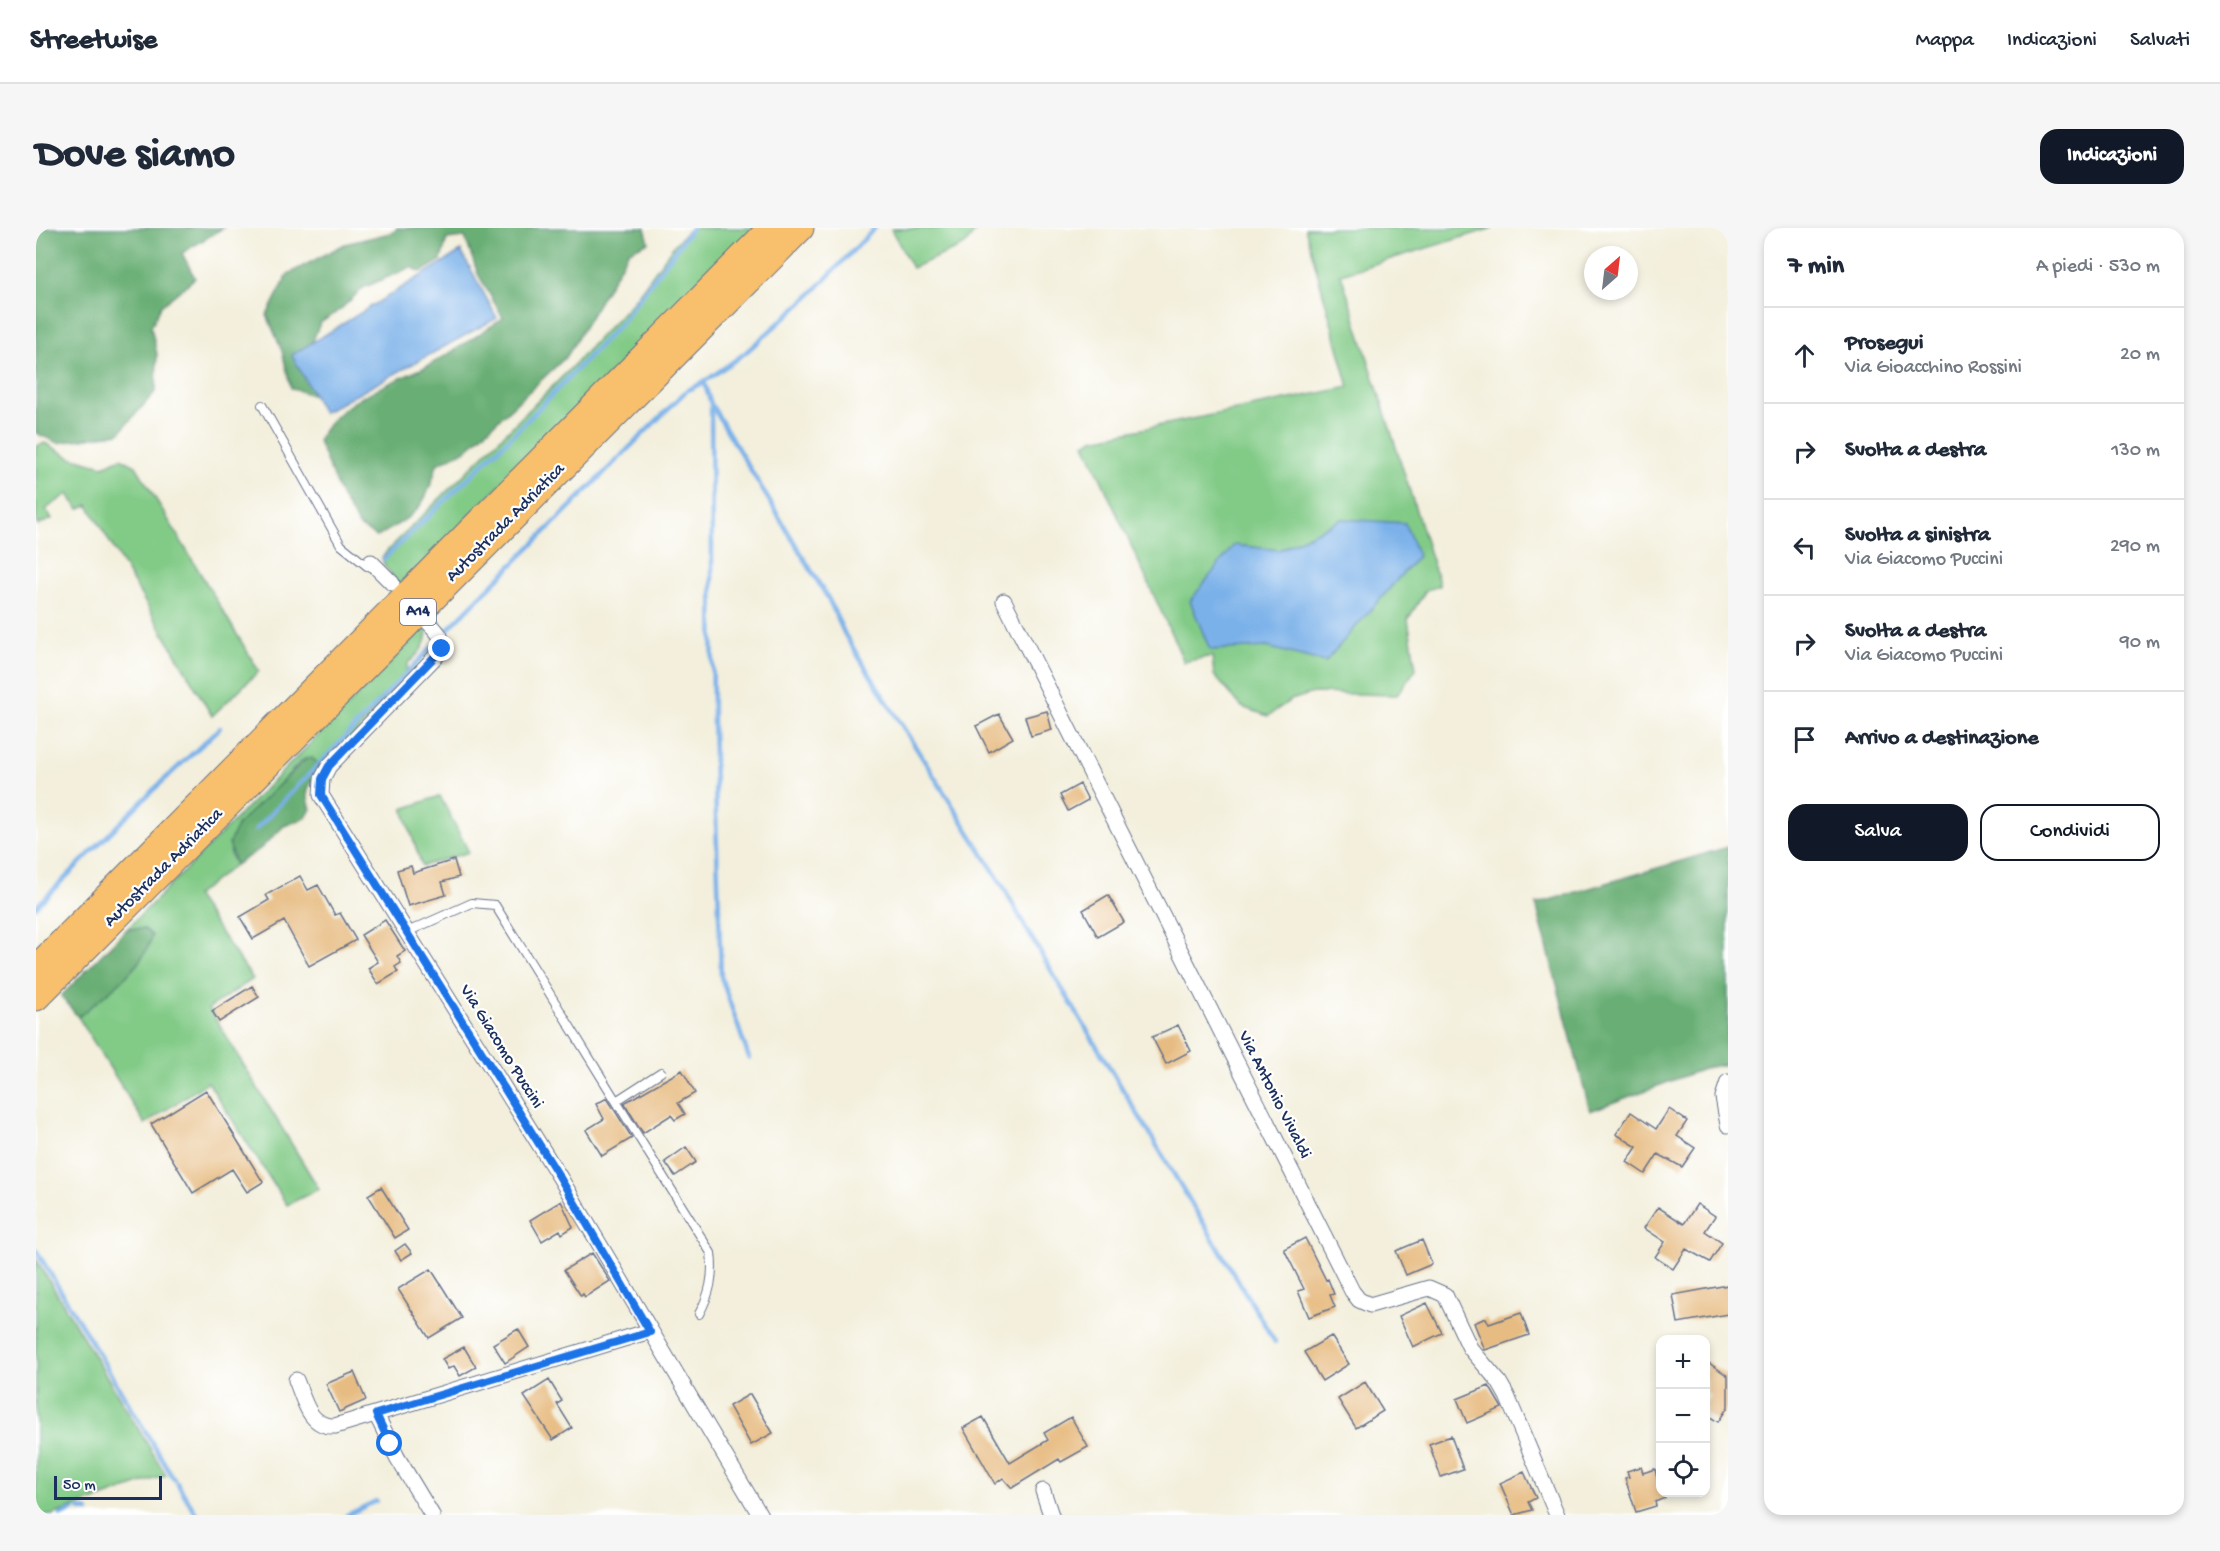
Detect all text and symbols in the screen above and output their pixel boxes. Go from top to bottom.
text: Streetwise [30,25,157,58]
text: Mappa [1915,29,1974,54]
text: Indicazioni [2007,29,2097,54]
text: Salvati [2130,29,2190,54]
button: Indicazioni [2040,129,2184,184]
text: Dove siamo [36,132,235,181]
north arrow [1584,246,1638,300]
text: 7 min [1788,252,1844,283]
text: A piedi · 530 m [2036,256,2160,279]
text: Prosegui [1845,331,1923,357]
icon: ahead [1788,339,1821,372]
text: 20 m [2120,344,2160,367]
text: Via Gioacchino Rossini [1845,357,2022,380]
icon: right [1788,435,1821,468]
text: Svolta a destra [1845,438,1986,464]
text: 130 m [2111,440,2160,463]
street label: Autostrada Adriatica [442,458,571,587]
text: Svolta a sinistra [1845,523,1990,549]
icon: left [1788,531,1821,564]
text: 290 m [2110,536,2160,559]
text: Via Giacomo Puccini [1845,549,2003,572]
road number: A14 [400,599,436,625]
text: Svolta a destra [1845,619,1986,645]
icon: right [1788,627,1821,660]
text: 90 m [2120,632,2160,655]
route end [428,635,454,661]
text: Via Giacomo Puccini [1845,645,2003,668]
icon: arrive [1788,723,1821,756]
text: Arrivo a destinazione [1845,726,2039,752]
street label: Autostrada Adriatica [100,803,229,932]
button: Salva [1788,804,1968,861]
button: Condividi [1980,804,2160,861]
street label: Via Giacomo Puccini [454,980,548,1113]
street label: Via Antonio Vivaldi [1232,1027,1315,1162]
map controls [1656,1335,1710,1497]
button: + [1656,1335,1710,1389]
button: − [1656,1389,1710,1443]
route start [376,1430,402,1456]
button: locate [1656,1443,1710,1497]
scale bar [54,1473,162,1500]
text: 50 m [63,1477,96,1496]

